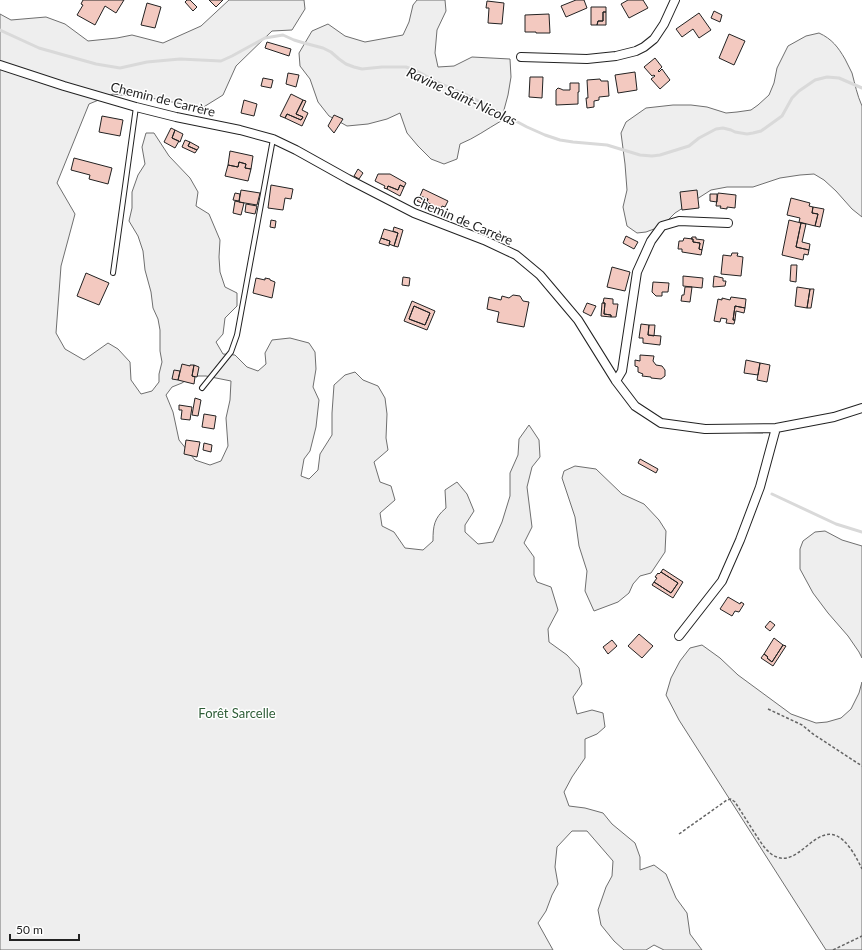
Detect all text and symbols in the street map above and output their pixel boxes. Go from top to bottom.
water label: Ravine Saint-Nicolas [404,63,520,129]
street label: Chemin de Carrère [109,78,217,120]
street label: Chemin de Carrère [411,192,516,248]
park label: Forêt Sarcelle [198,705,276,721]
scale bar [10,916,79,942]
text: 50 m [16,922,43,937]

